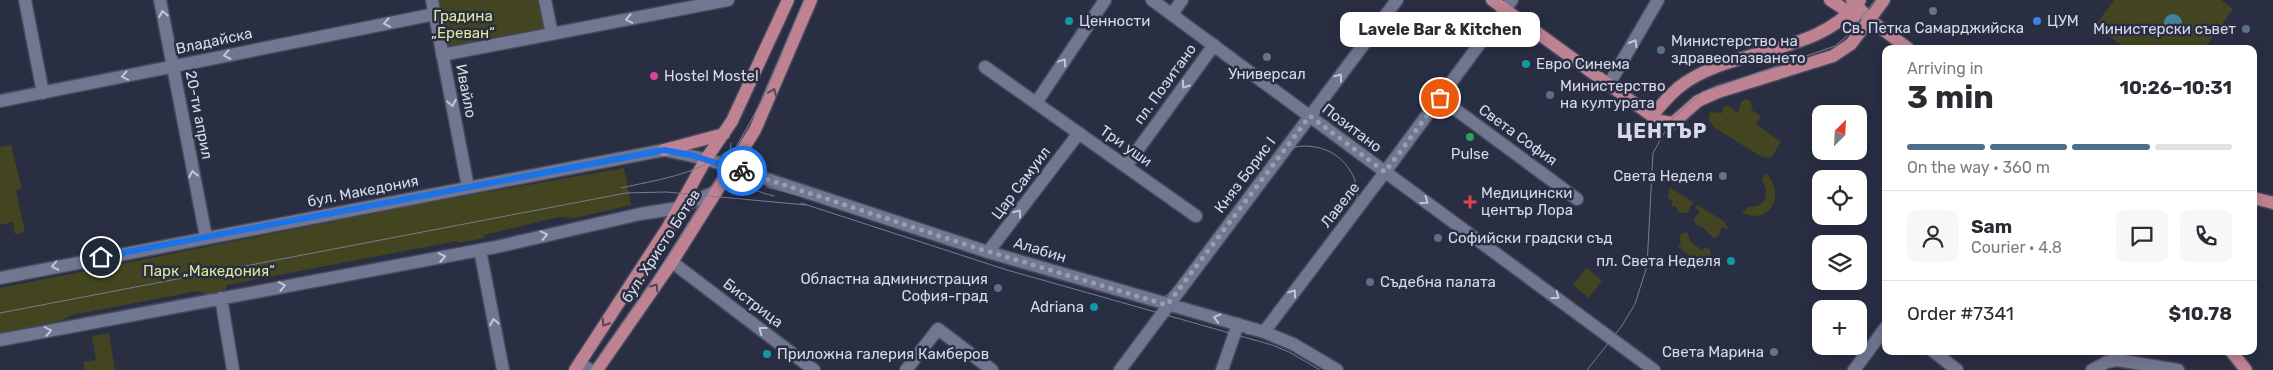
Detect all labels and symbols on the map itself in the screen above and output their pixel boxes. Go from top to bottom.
marker: Св. Петка Самарджийска [1927,5,1939,17]
park label: Градина „Ереван“ [431,7,495,42]
one-way arrow [158,10,168,19]
place label: Ценности [1079,12,1150,30]
place label: ЦУМ [2047,12,2079,30]
callout: Lavele Bar & Kitchen [1340,13,1540,48]
one-way arrow [624,14,633,24]
marker: Ценности [1063,15,1075,27]
marker: ЦУМ [2031,15,2043,27]
one-way arrow [382,17,391,28]
place label: Св. Петка Самарджийска [1842,19,2024,37]
place label: Министерски съвет [2093,20,2236,38]
marker: Министерски съвет [2240,23,2252,35]
street label: Владайска [174,24,254,58]
place label: Министерство на здравеопазването [1671,32,1806,67]
one-way arrow [1627,39,1637,48]
street label: пл. Позитано [1130,40,1200,128]
marker: Министерство на здравеопазването [1655,44,1667,56]
one-way arrow [223,49,232,60]
marker: Универсал [1261,51,1273,63]
place label: Евро Синема [1536,55,1630,73]
one-way arrow [1057,58,1066,68]
marker: Евро Синема [1520,58,1532,70]
street label: Ивайло [452,63,480,119]
place label: Универсал [1228,65,1306,83]
place label: Hostel Mostel [664,67,759,85]
street label: 20-ти април [182,69,216,161]
one-way arrow [120,70,129,81]
marker: Hostel Mostel [648,70,660,82]
one-way arrow [1333,73,1342,83]
pin [1419,77,1461,119]
place label: Министерство на културата [1560,77,1666,112]
one-way arrow [1182,79,1191,89]
one-way arrow [766,88,777,97]
marker: Министерство на културата [1544,89,1556,101]
one-way arrow [446,98,456,107]
street label: Позитано [1319,100,1385,156]
street label: Света София [1475,100,1561,170]
north arrow [1812,105,1868,160]
district label: ЦЕНТЪР [1617,119,1707,143]
street label: Три уши [1096,122,1156,170]
marker: Pulse [1464,131,1476,143]
street label: Княз Борис I [1211,133,1279,217]
street label: Цар Самуил [988,143,1054,223]
place label: Pulse [1451,145,1489,163]
courier [717,146,767,196]
place label: Света Неделя [1613,167,1713,185]
one-way arrow [189,169,199,178]
marker: Света Неделя [1717,170,1729,182]
street label: бул. Македония [306,171,420,211]
street label: Лавеле [1317,179,1363,231]
place label: Медицински център Лора [1481,184,1573,219]
street label: бул. Христо Ботев [618,186,704,306]
one-way arrow [1419,195,1429,204]
marker: Медицински център Лора [1463,195,1477,209]
one-way arrow [1012,210,1020,219]
place label: Софийски градски съд [1448,229,1612,247]
one-way arrow [539,230,548,241]
marker: Софийски градски съд [1432,232,1444,244]
street label: Алабин [1012,233,1068,267]
pin [80,236,122,278]
one-way arrow [438,252,447,262]
place label: пл. Света Неделя [1596,252,1721,270]
marker: пл. Света Неделя [1725,255,1737,267]
one-way arrow [51,261,60,271]
park label: Парк „Македония“ [143,262,275,280]
place label: Областна администрация София-град [800,270,988,305]
place label: Съдебна палата [1380,273,1496,291]
street label: Бистрица [720,275,786,331]
marker: Съдебна палата [1364,276,1376,288]
one-way arrow [278,282,287,292]
marker: Областна администрация София-град [992,282,1004,294]
one-way arrow [649,283,658,293]
one-way arrow [1287,289,1296,299]
one-way arrow [1550,291,1559,299]
place label: Adriana [1030,298,1084,316]
marker: Adriana [1088,301,1100,313]
one-way arrow [1214,314,1222,324]
one-way arrow [490,318,500,327]
one-way arrow [602,318,612,327]
one-way arrow [43,326,52,336]
one-way arrow [758,327,768,336]
place label: Света Марина [1662,343,1764,361]
place label: Приложна галерия Камберов [777,345,989,363]
marker: Света Марина [1768,346,1780,358]
marker: Приложна галерия Камберов [761,348,773,360]

